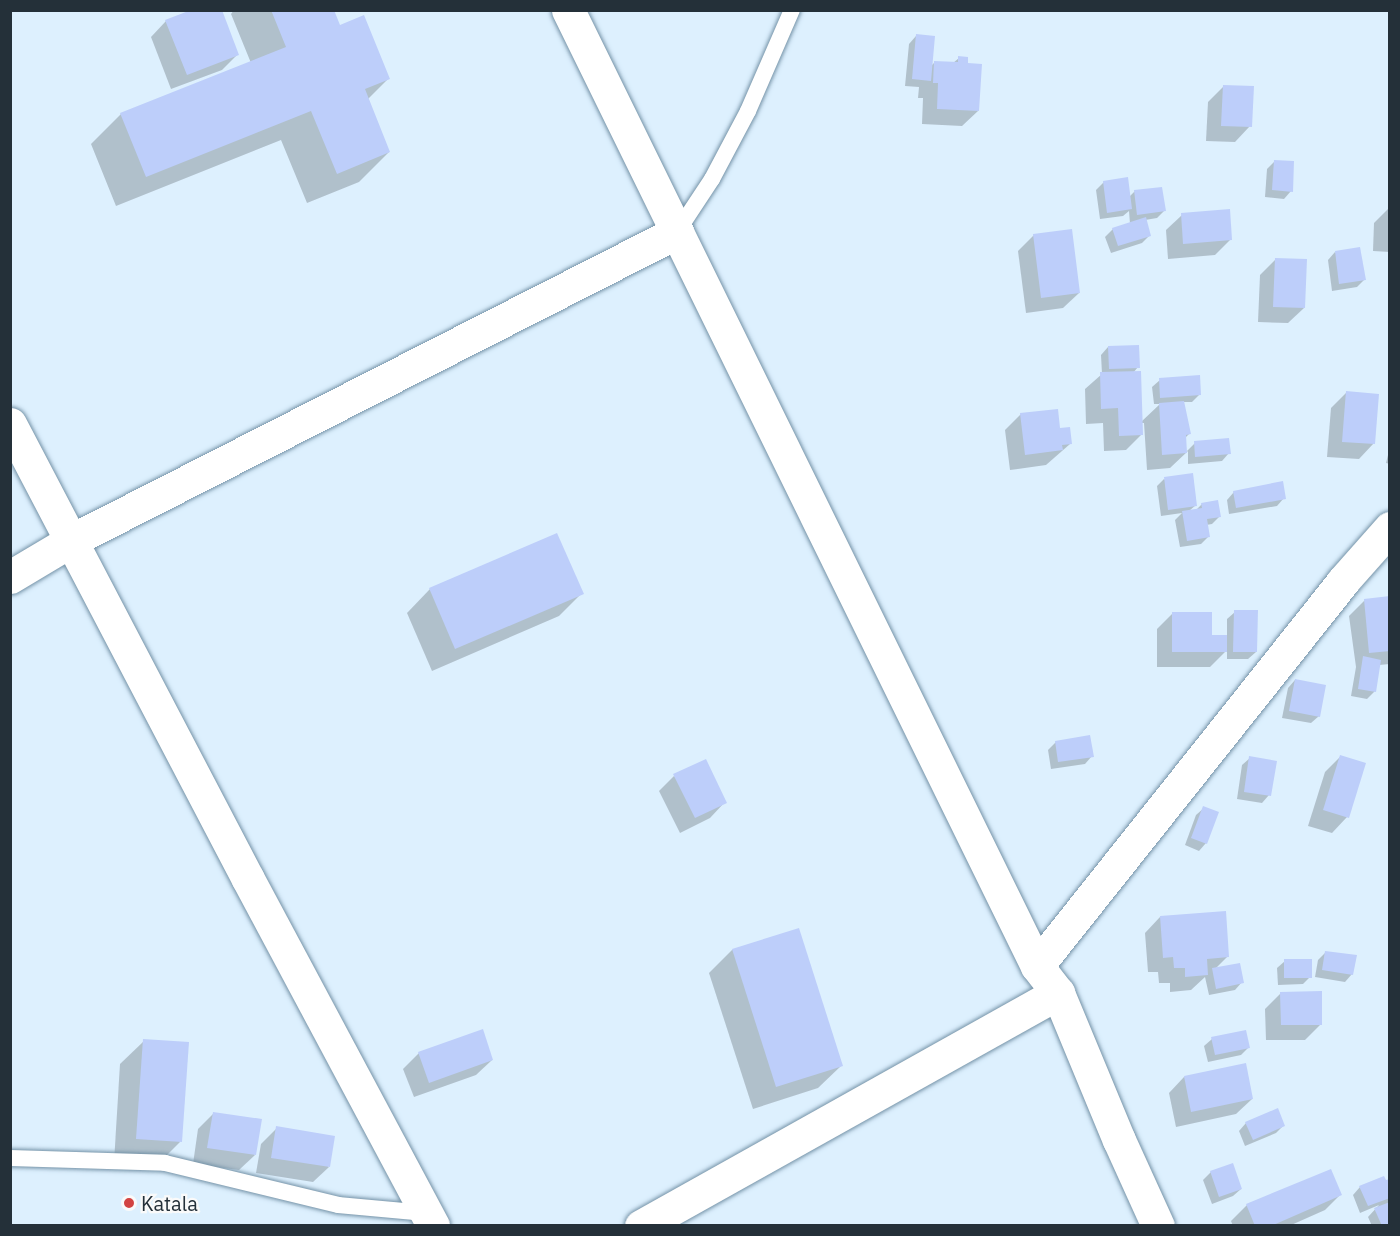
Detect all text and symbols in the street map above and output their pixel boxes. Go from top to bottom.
place label: Katala [141,1191,198,1215]
marker: Katala [122,1196,136,1210]

